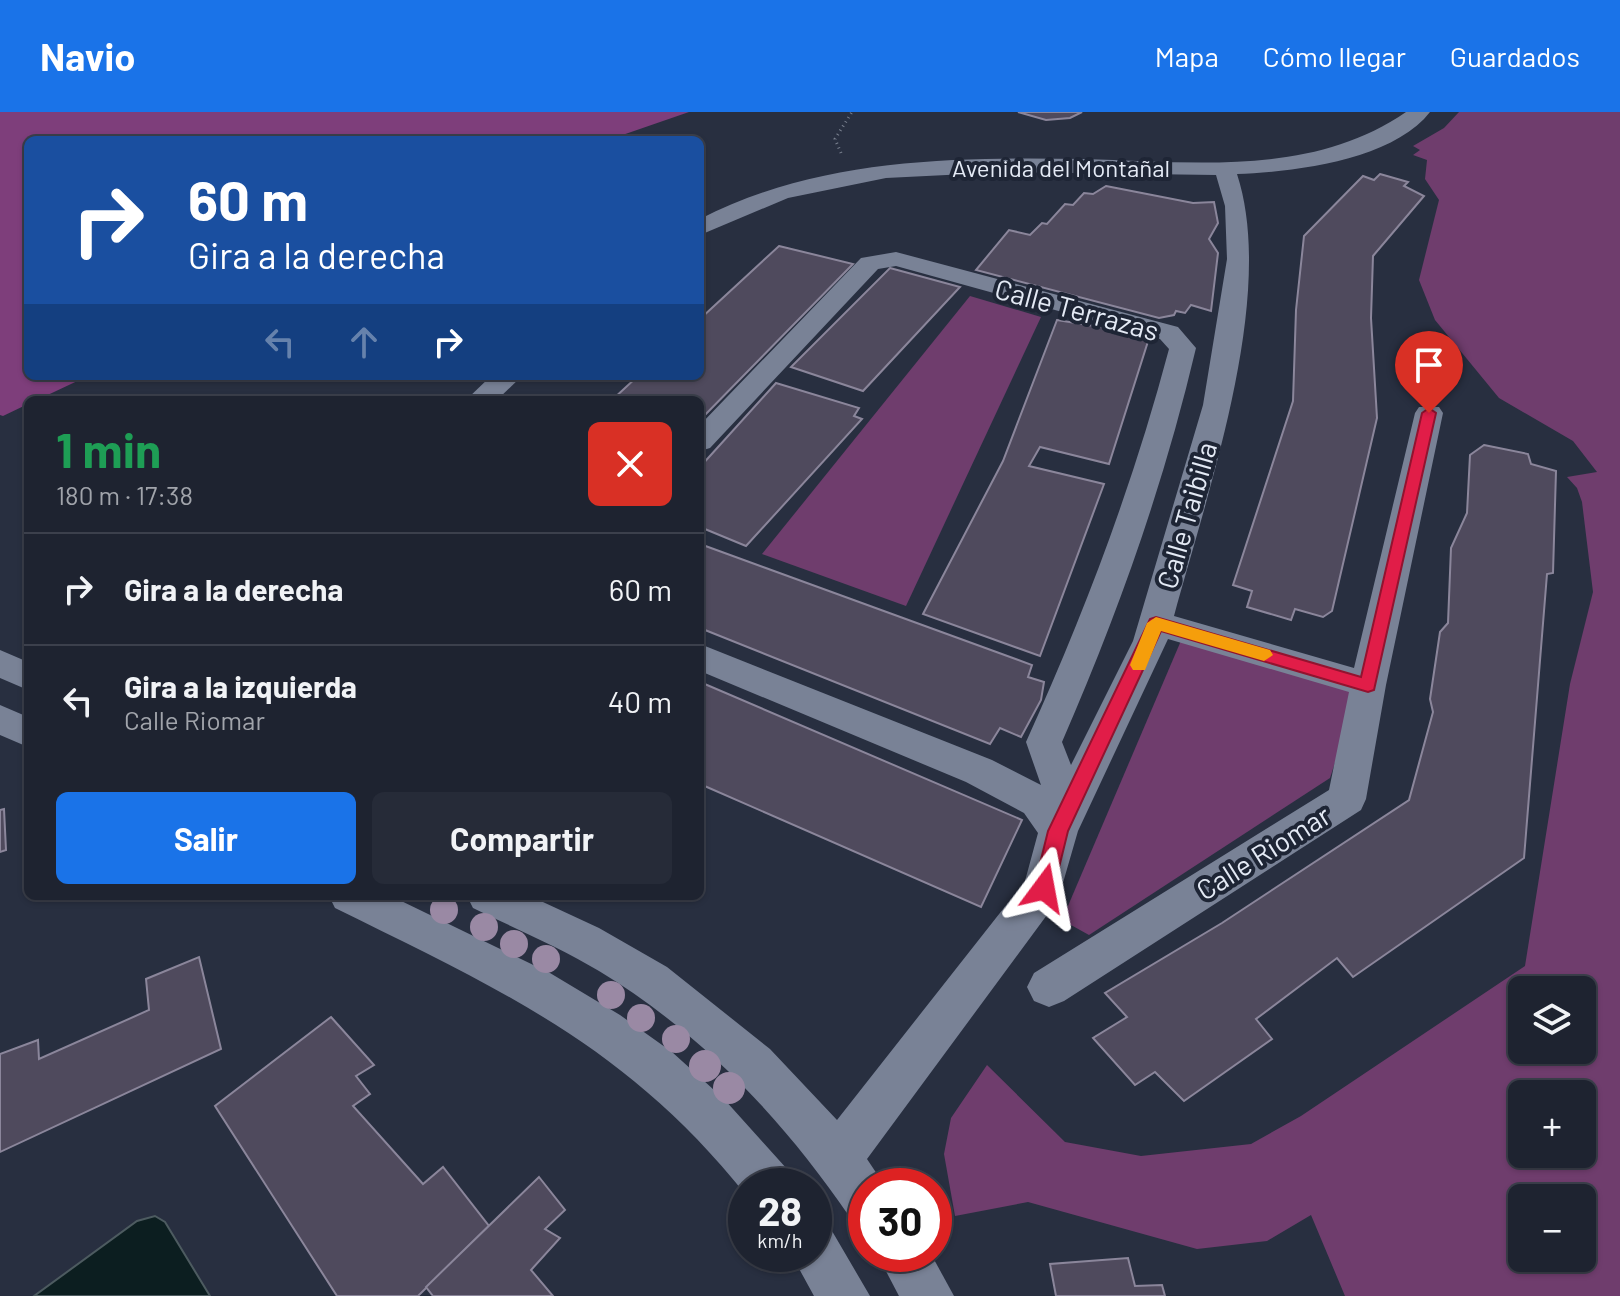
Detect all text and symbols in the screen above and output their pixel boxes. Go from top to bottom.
text: Navio [40,33,135,79]
text: Mapa [1155,39,1219,73]
text: Cómo llegar [1263,39,1406,73]
text: Guardados [1450,39,1580,73]
street label: Avenida del Montañal [952,153,1170,182]
text: 60 m [188,165,308,232]
icon: right [56,168,160,272]
text: Gira a la derecha [188,233,445,276]
street label: Calle Terrazas [991,271,1163,347]
icon: left [258,320,302,364]
icon: ahead [342,320,386,364]
icon: right [426,320,470,364]
pin [1395,331,1463,413]
icon: arrive [1407,343,1451,387]
text: 1 min [56,420,161,478]
button: close [588,422,672,506]
street label: Calle Taibilla [1149,438,1223,592]
text: 180 m · 17:38 [56,479,193,510]
icon: right [56,567,100,611]
text: Gira a la derecha [124,571,343,607]
text: 60 m [609,571,672,607]
text: Gira a la izquierda [124,668,357,704]
icon: left [56,679,100,723]
text: 40 m [608,683,672,719]
text: Calle Riomar [124,704,265,735]
button: Salir [56,792,356,884]
button: Compartir [372,792,672,884]
street label: Calle Riomar [1190,797,1336,907]
position arrow [1002,846,1086,930]
map controls [1508,976,1596,1272]
button: layers [1508,976,1596,1064]
button: + [1508,1080,1596,1168]
speed limit sign: 30 [848,1168,952,1272]
button: − [1508,1184,1596,1272]
text: 28 [758,1186,802,1234]
text: km/h [757,1228,803,1252]

